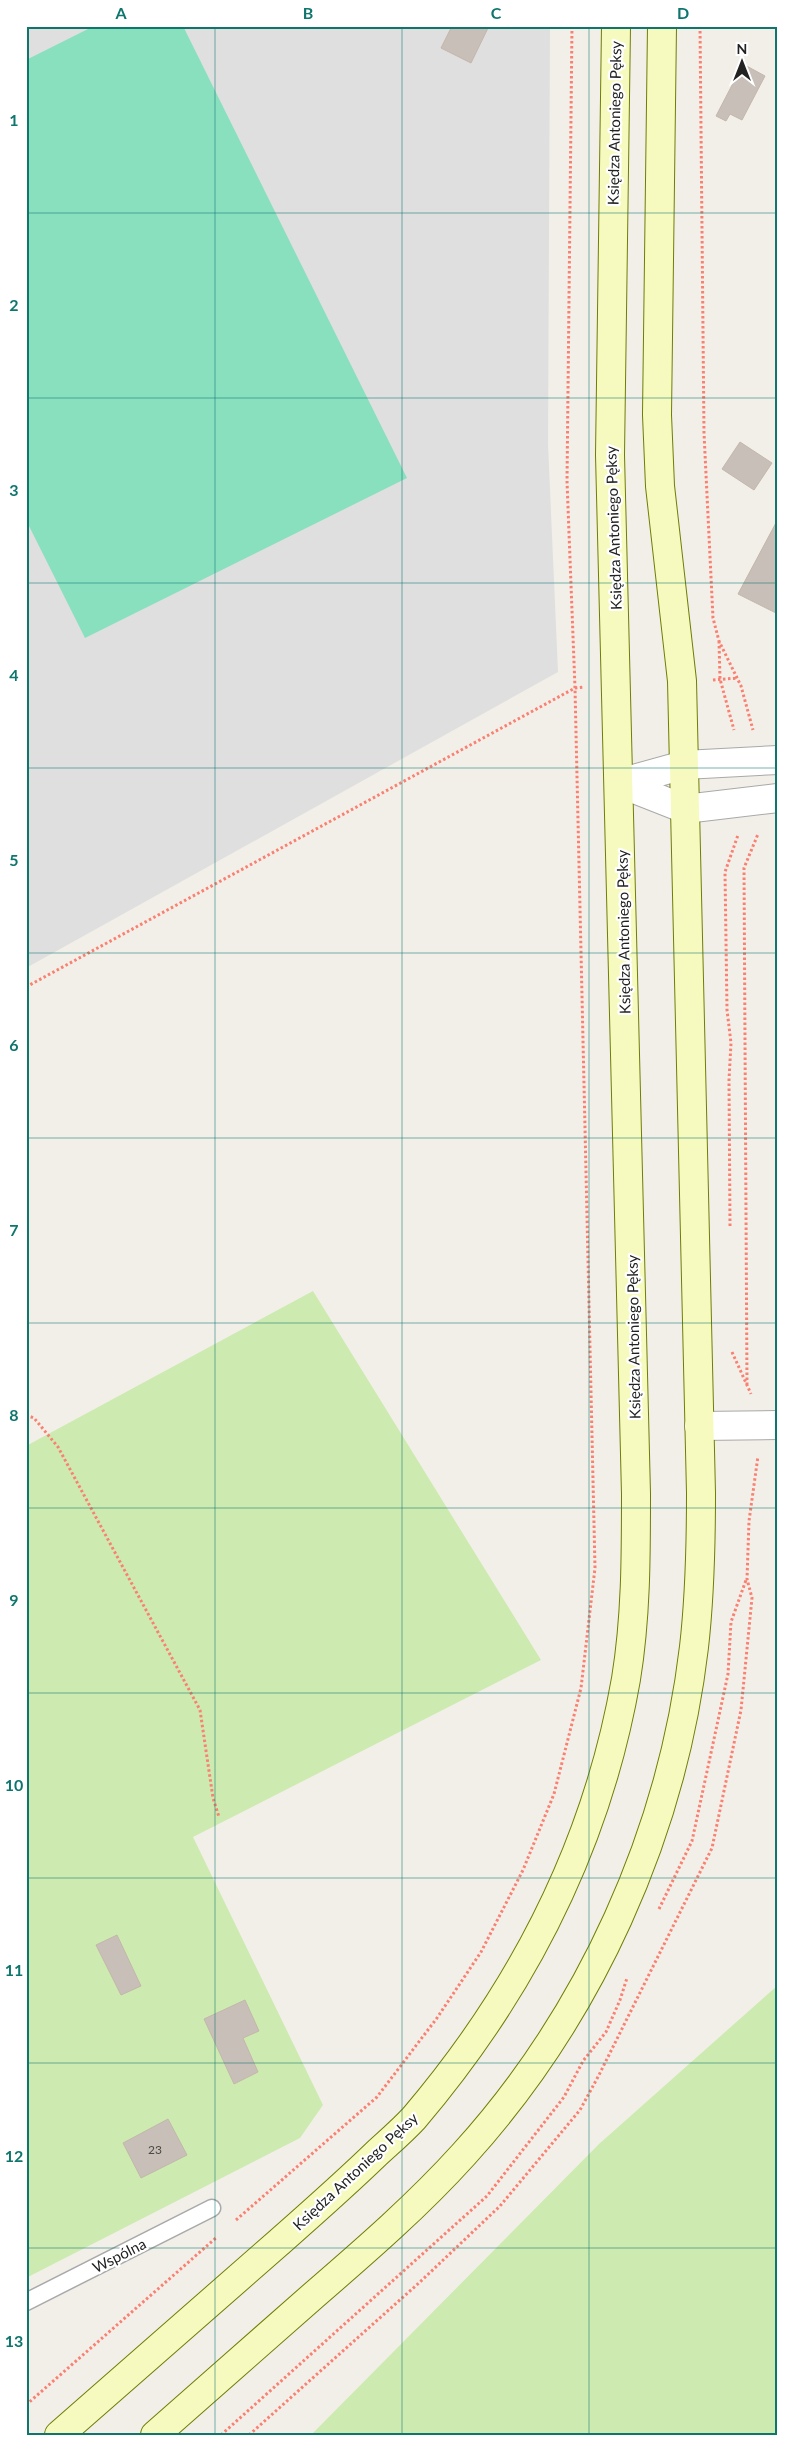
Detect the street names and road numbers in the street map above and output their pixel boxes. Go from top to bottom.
street label: Księdza Antoniego Pęksy [604,40,624,205]
street label: Księdza Antoniego Pęksy [601,445,625,610]
street label: Księdza Antoniego Pęksy [613,849,633,1014]
street label: Księdza Antoniego Pęksy [623,1254,643,1419]
street label: Księdza Antoniego Pęksy [289,2108,421,2234]
street label: Wspólna [89,2234,149,2276]

